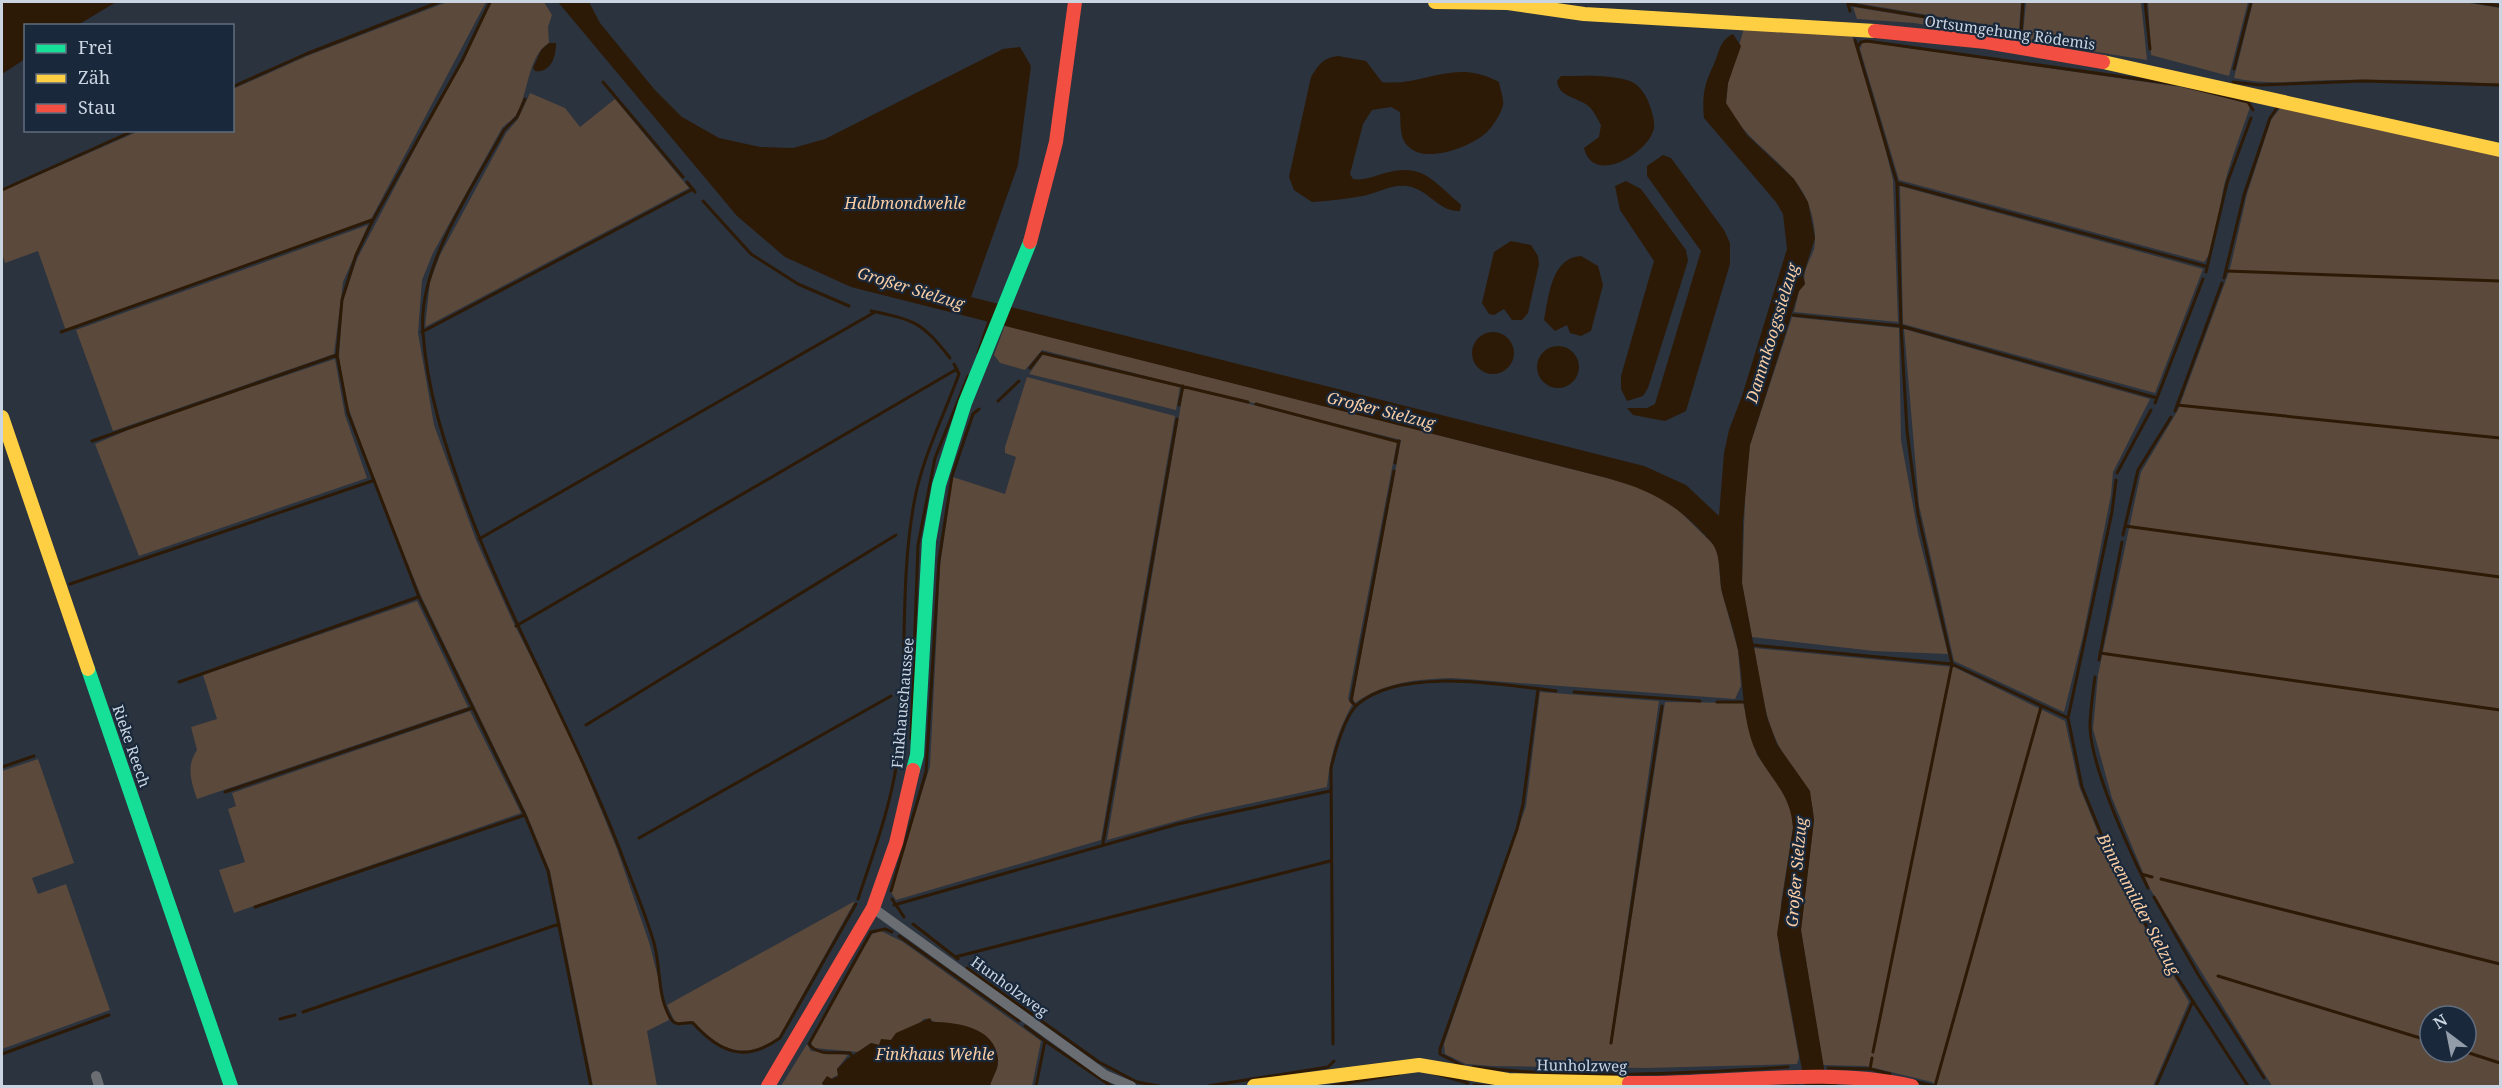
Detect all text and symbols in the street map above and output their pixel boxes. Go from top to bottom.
street label: Ortsumgehung Rödemis [1923,10,2097,54]
legend [24,24,234,132]
text: Frei [78,35,113,59]
text: Zäh [78,65,110,89]
text: Stau [78,95,116,119]
water label: Halbmondwehle [843,192,966,214]
water label: Dammkoogssielzug [1740,260,1804,406]
water label: Großer Sielzug [855,261,968,315]
water label: Großer Sielzug [1325,386,1438,434]
street label: Finkhauschaussee [886,637,918,769]
street label: Rieke Reech [109,702,156,790]
water label: Großer Sielzug [1780,815,1812,928]
water label: Binnenmilder Sielzug [2092,828,2186,980]
street label: Hunholzweg [967,951,1053,1021]
north arrow [2418,1004,2478,1064]
text: N [2429,1008,2452,1034]
water label: Finkhaus Wehle [875,1043,995,1065]
street label: Hunholzweg [1537,1054,1627,1076]

